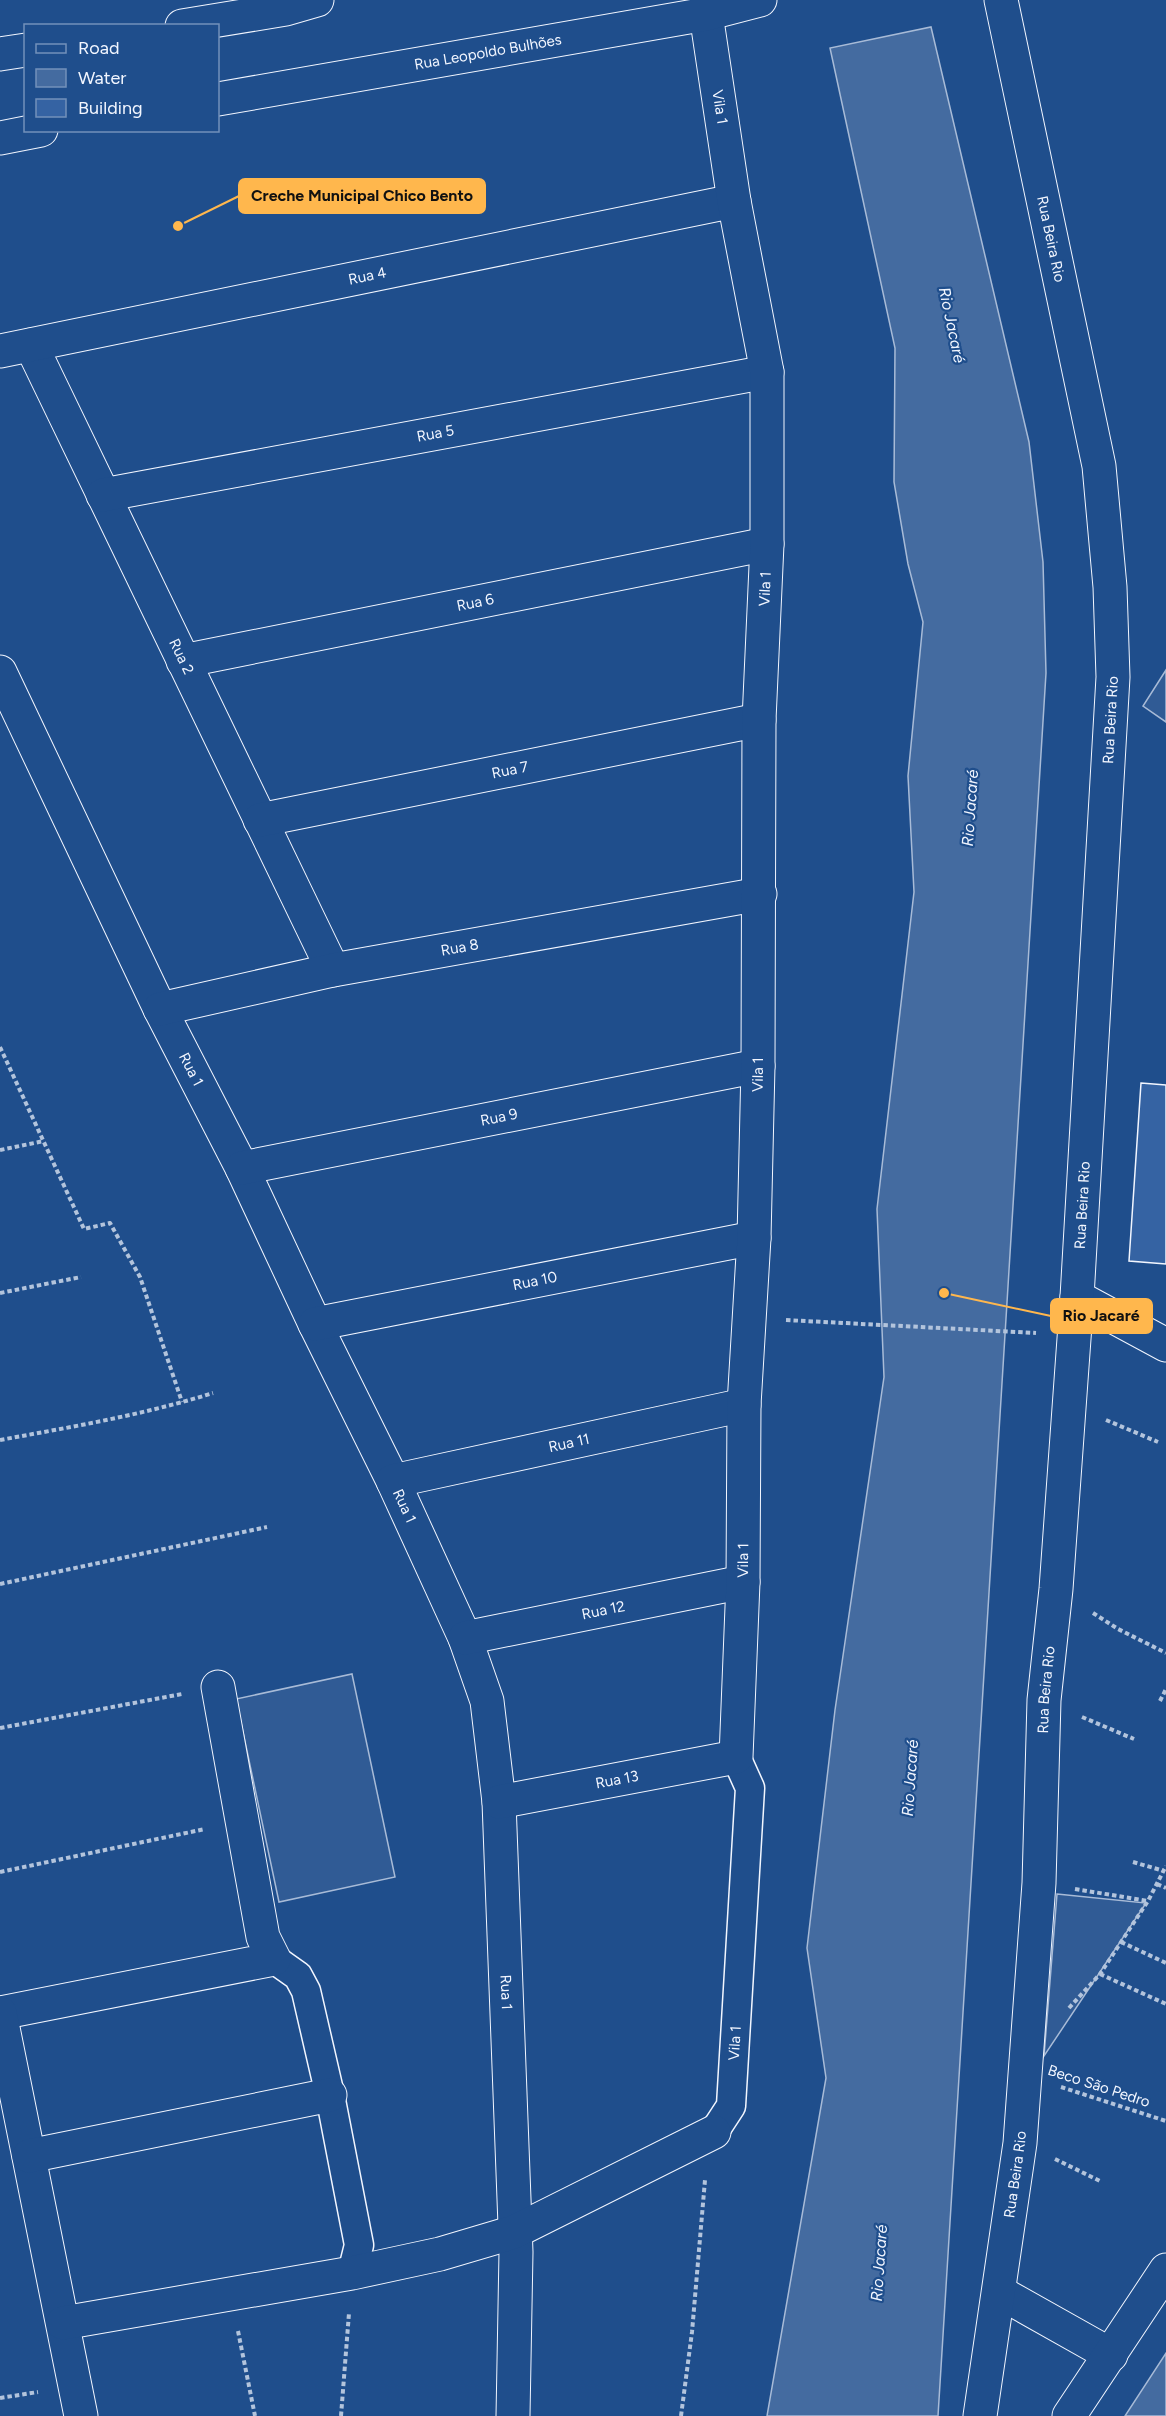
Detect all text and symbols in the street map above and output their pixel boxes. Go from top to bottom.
legend [24,24,219,132]
street label: Rua Leopoldo Bulhões [413,30,563,74]
text: Road [78,37,119,59]
text: Water [78,67,126,89]
street label: Vila 1 [708,88,732,126]
text: Building [78,97,143,119]
callout: Creche Municipal Chico Bento [239,179,485,213]
text: Creche Municipal Chico Bento [251,186,473,205]
street label: Rua Beira Rio [1033,194,1069,284]
street label: Rua 4 [347,263,388,289]
water label: Rio Jacaré [935,285,969,365]
street label: Rua 5 [415,421,456,446]
street label: Vila 1 [755,571,775,607]
street label: Rua 6 [455,590,496,615]
street label: Rua 2 [165,636,198,677]
street label: Rua Beira Rio [1099,675,1122,765]
street label: Rua 7 [490,757,530,782]
water label: Rio Jacaré [958,769,982,847]
street label: Rua 8 [439,935,480,960]
street label: Rua 1 [175,1050,207,1089]
street label: Vila 1 [748,1057,767,1092]
street label: Rua 9 [479,1105,519,1130]
street label: Rua Beira Rio [1071,1160,1094,1250]
street label: Rua 10 [511,1268,559,1294]
callout: Rio Jacaré [1051,1299,1152,1333]
text: Rio Jacaré [1062,1306,1140,1325]
street label: Rua 11 [547,1430,591,1456]
street label: Rua 1 [389,1486,420,1526]
street label: Vila 1 [734,1543,752,1578]
street label: Rua 12 [580,1597,626,1623]
street label: Rua Beira Rio [1034,1645,1059,1734]
water label: Rio Jacaré [898,1739,922,1817]
street label: Rua 13 [594,1767,640,1793]
street label: Rua 1 [497,1974,516,2010]
street label: Vila 1 [725,2025,745,2061]
street label: Beco São Pedro [1046,2061,1153,2111]
street label: Rua Beira Rio [1000,2130,1030,2219]
water label: Rio Jacaré [867,2224,891,2302]

